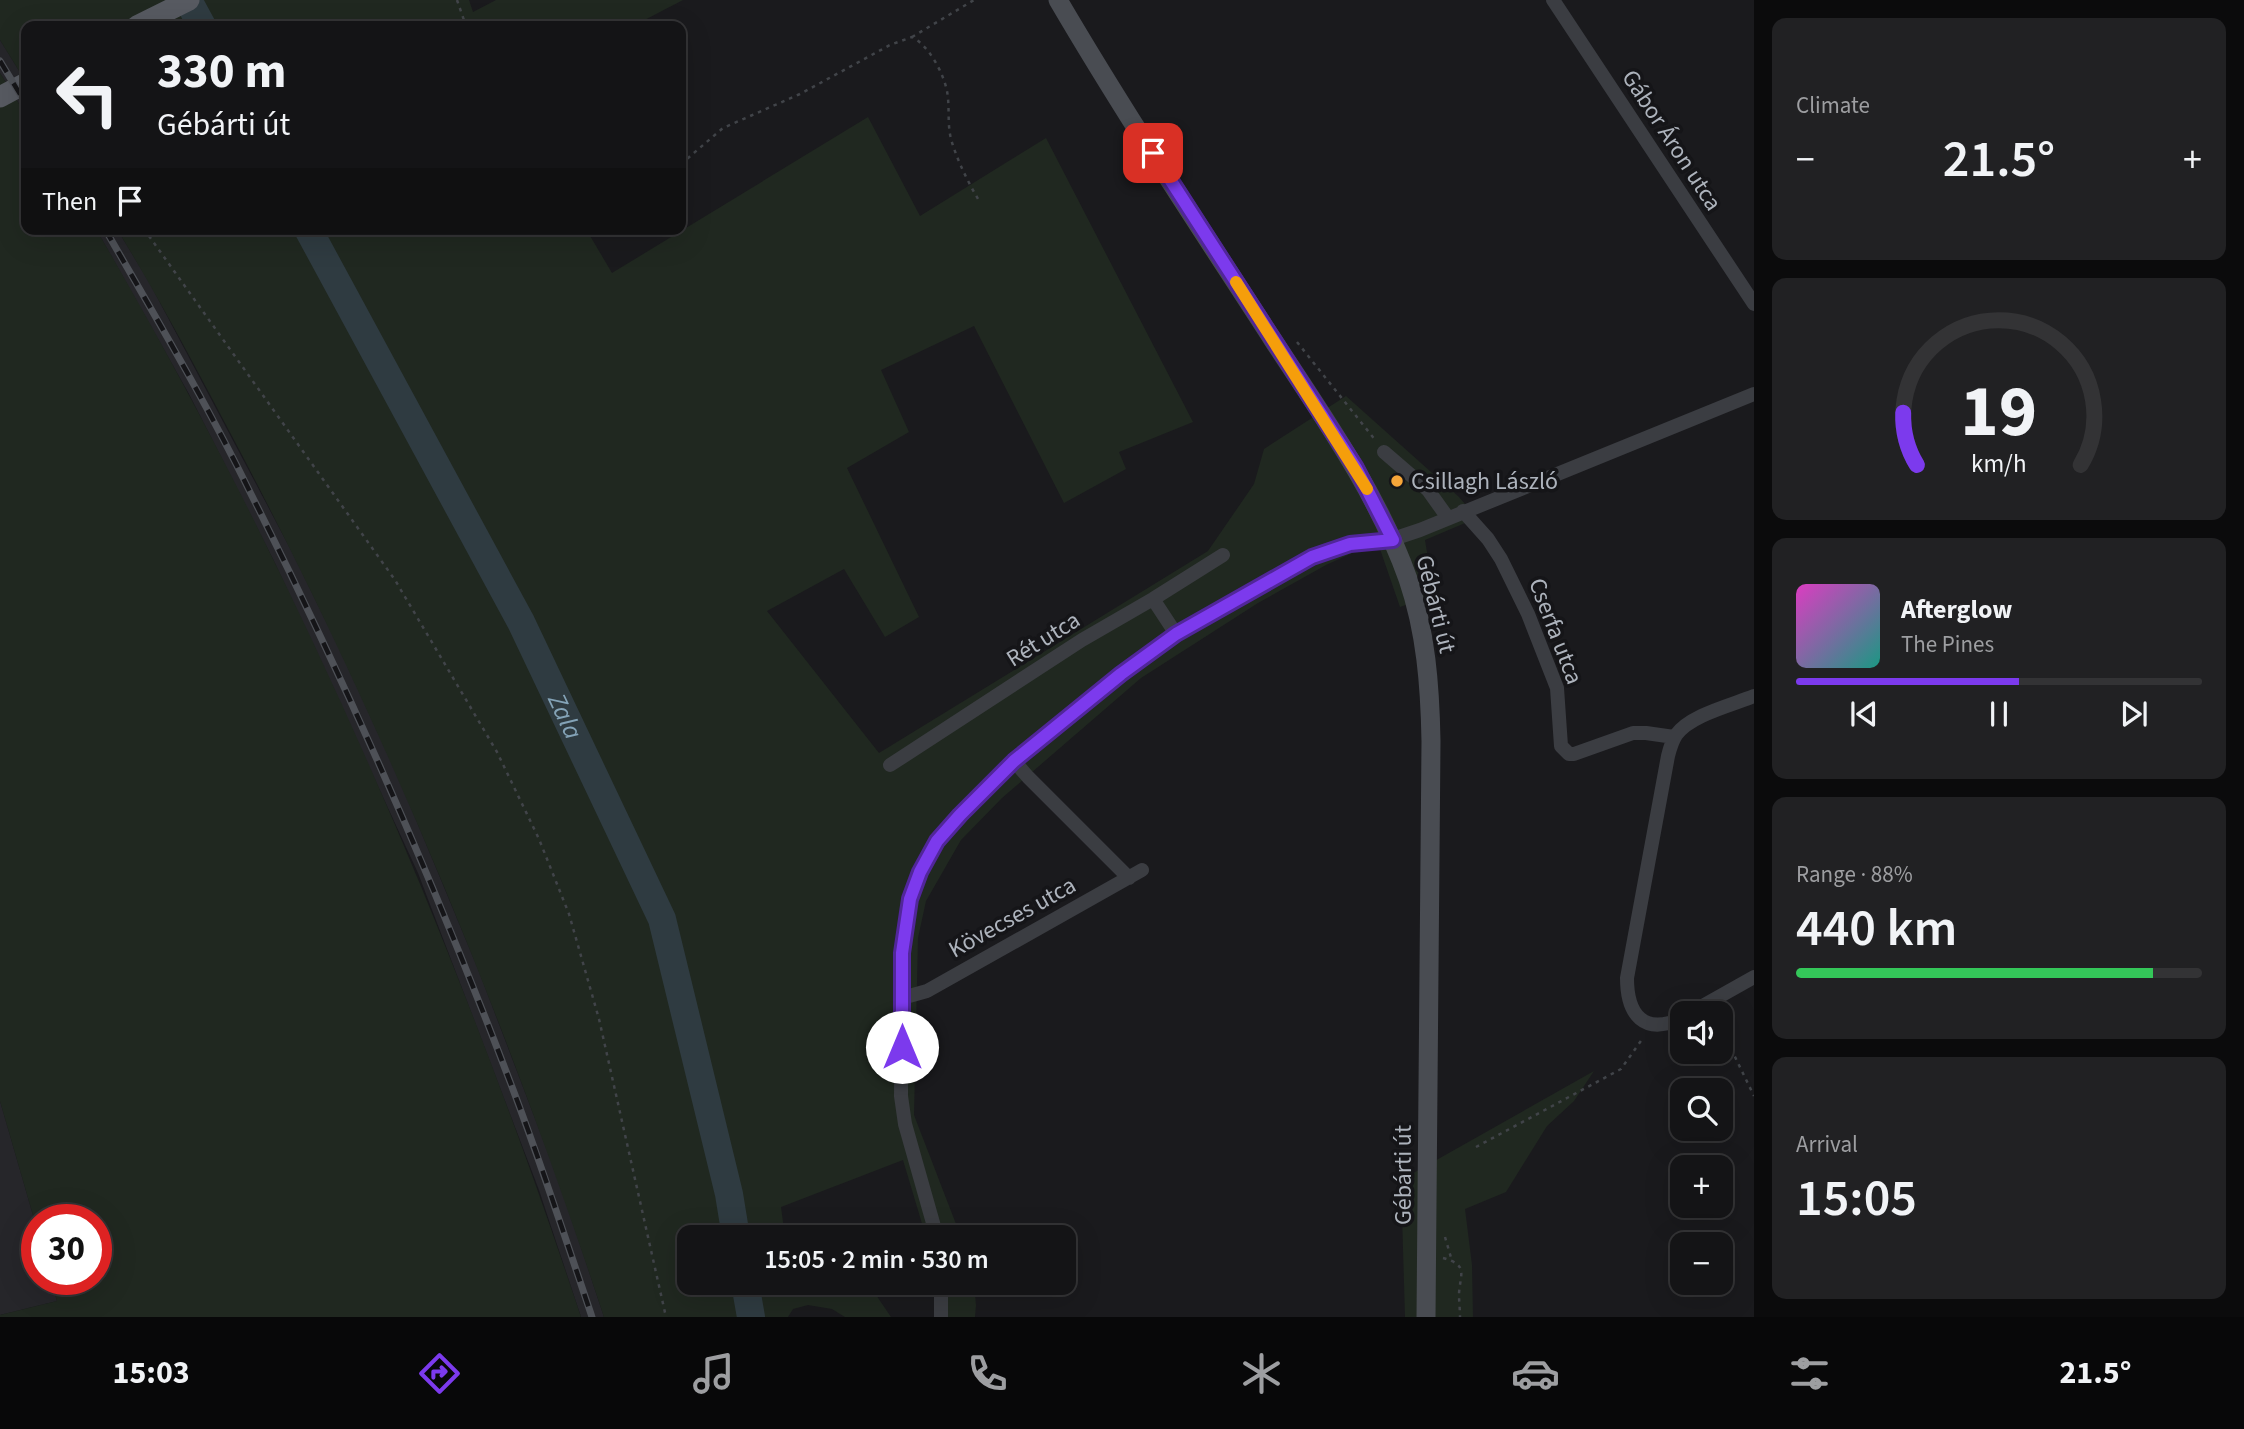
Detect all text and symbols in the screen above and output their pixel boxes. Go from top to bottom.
text: 330 m [157,37,286,107]
icon: left [42,49,133,140]
street label: Gábor Áron utca [1613,63,1730,218]
text: Climate [1796,89,1870,122]
text: Gébárti út [157,102,290,148]
pin [1123,123,1183,183]
text: 21.5° [1943,123,2055,197]
text: − [1796,133,1815,187]
text: + [2183,133,2202,187]
icon: arrive [1134,134,1172,172]
icon: arrive [111,182,149,220]
text: Then [42,183,97,220]
text: 19 [1961,360,2037,464]
text: km/h [1971,445,2027,481]
place label: Csillagh László [1411,464,1558,499]
marker: Csillagh László [1389,473,1405,489]
street label: Gébárti út [1406,551,1465,657]
street label: Cserfa utca [1519,573,1592,689]
text: Afterglow [1901,591,2012,628]
street label: Rét utca [999,603,1087,676]
text: The Pines [1901,628,1994,661]
water label: Zala [538,686,592,745]
icon: previous [1845,695,1883,733]
icon: pause [1980,695,2018,733]
icon: next [2115,695,2153,733]
text: Range · 88% [1796,858,1913,891]
street label: Kövecses utca [942,868,1082,967]
text: 440 km [1796,892,1957,966]
map controls [1670,1001,1733,1295]
button: sound [1670,1001,1733,1064]
position arrow [865,1010,939,1084]
button: search [1670,1078,1733,1141]
street label: Gébárti út [1386,1125,1421,1225]
text: Arrival [1796,1128,1858,1161]
button: + [1670,1155,1733,1218]
text: 15:05 [1796,1162,1917,1236]
speed limit sign: 30 [21,1204,112,1295]
button: − [1670,1232,1733,1295]
text: 15:05 · 2 min · 530 m [764,1241,989,1278]
icon: directions [415,1349,464,1398]
icon: music [689,1349,738,1398]
icon: phone [963,1349,1012,1398]
icon: climate [1237,1349,1286,1398]
icon: car [1511,1349,1560,1398]
icon: filters [1785,1349,1834,1398]
text: 15:03 [113,1350,190,1396]
text: 21.5° [2059,1350,2131,1396]

